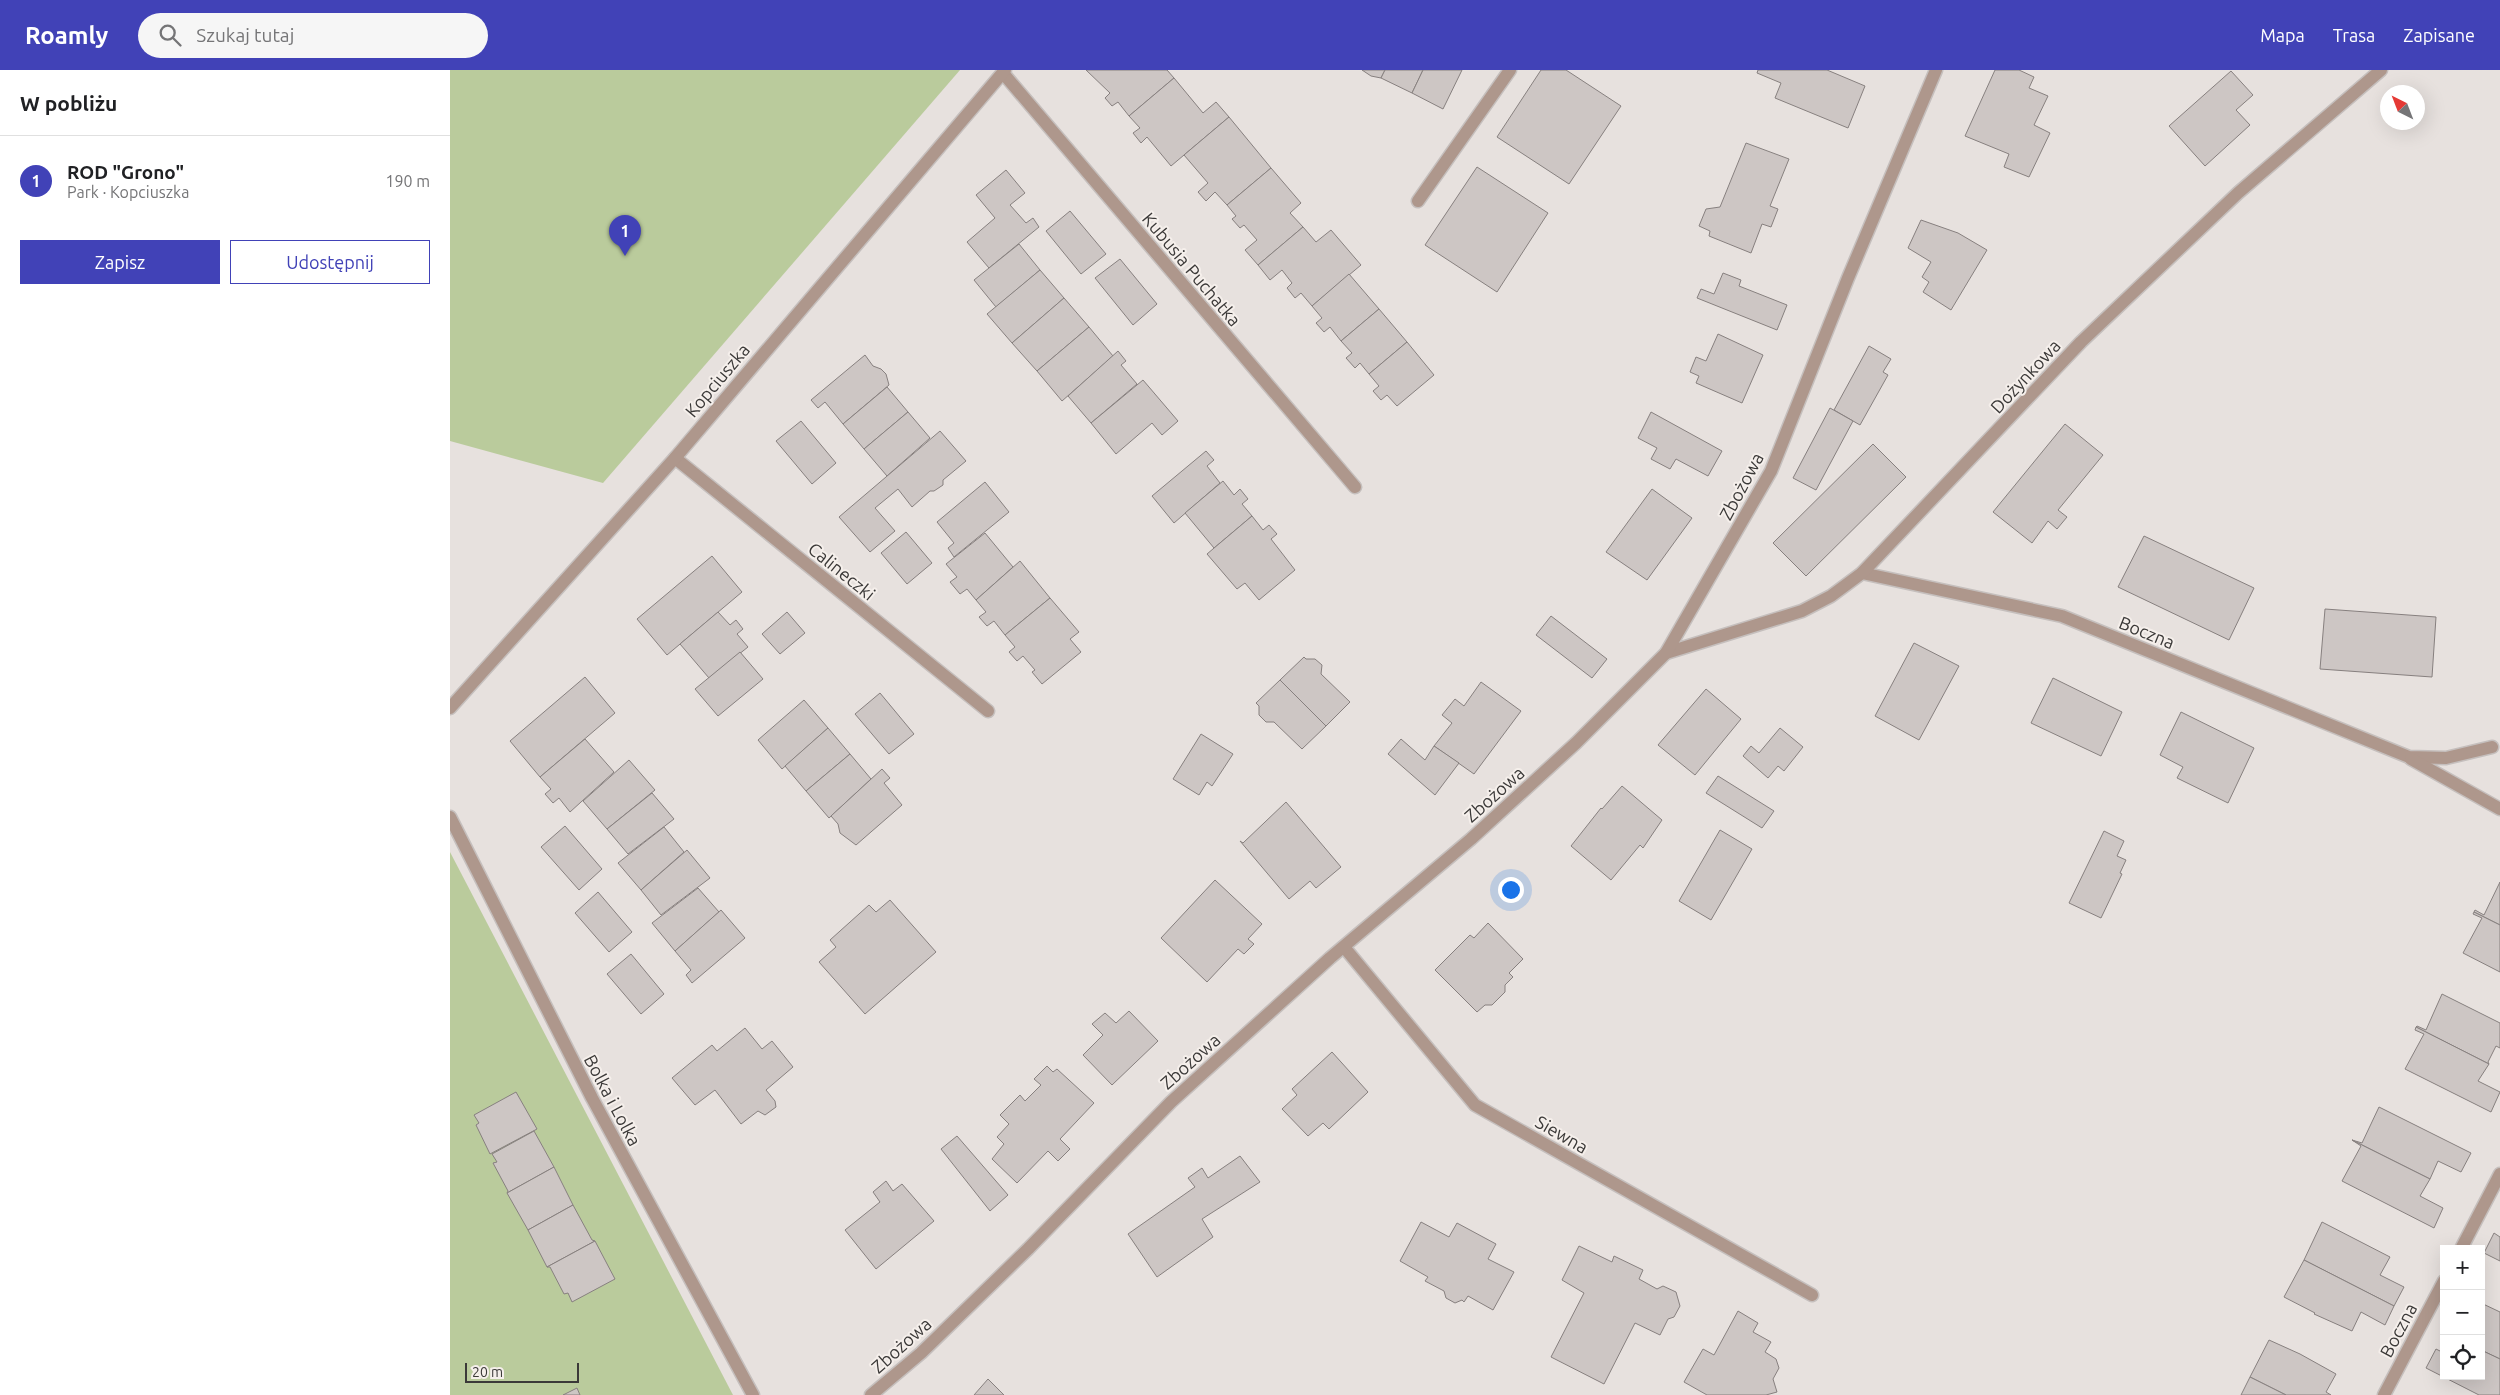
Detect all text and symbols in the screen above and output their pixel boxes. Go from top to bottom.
search box [138,13,488,58]
icon: search [156,21,184,49]
text: Roamly [25,22,108,49]
text: Szukaj tutaj [196,24,294,46]
text: Mapa [2260,25,2305,45]
text: Trasa [2333,25,2375,45]
text: Zapisane [2403,25,2475,45]
north arrow [2380,85,2425,130]
text: W pobliżu [20,91,117,115]
text: ROD "Grono" [67,161,184,183]
text: 1 [31,172,41,190]
text: 190 m [385,172,430,190]
text: Park · Kopciuszka [67,183,189,201]
street label: Kubusia Puchatka [1139,208,1245,330]
pin: 1 [609,215,641,256]
button: Zapisz [20,240,220,284]
button: Udostępnij [230,240,430,284]
street label: Dożynkowa [1986,335,2064,417]
street label: Kopciuszka [681,339,753,421]
street label: Zbożowa [1715,449,1767,523]
street label: Calineczki [805,538,879,604]
street label: Boczna [2116,612,2178,652]
street label: Zbożowa [1460,762,1528,826]
your location [1498,877,1524,903]
street label: Zbożowa [1156,1029,1224,1093]
street label: Bolka i Lolka [581,1051,645,1149]
street label: Siewna [1532,1111,1592,1157]
map controls [2440,1245,2485,1380]
button: + [2440,1245,2485,1290]
button: − [2440,1290,2485,1335]
street label: Boczna [2376,1300,2420,1360]
street label: Zbożowa [867,1313,935,1377]
button: locate [2440,1335,2485,1380]
scale bar [465,1360,579,1383]
text: 20 m [472,1364,503,1380]

